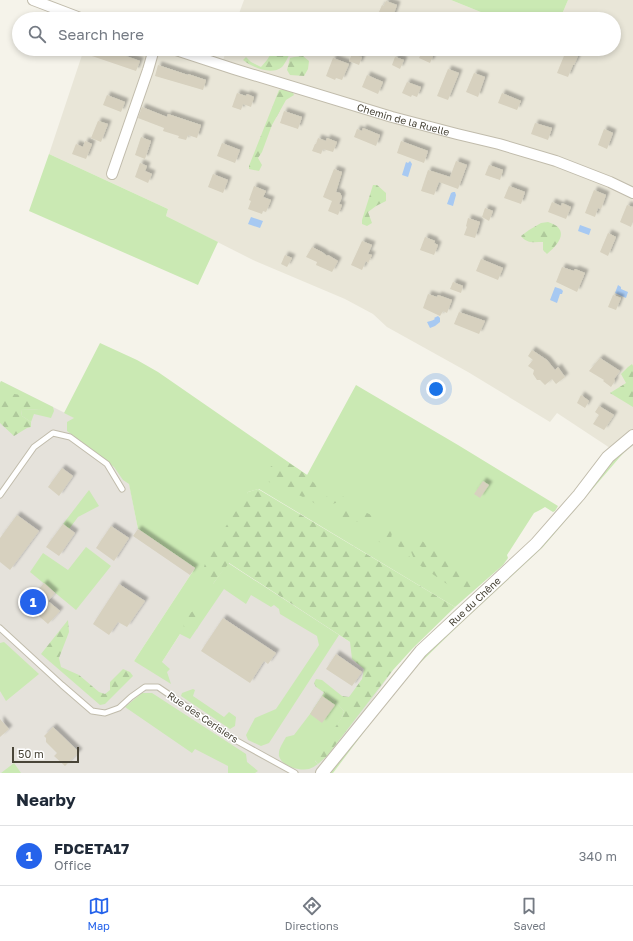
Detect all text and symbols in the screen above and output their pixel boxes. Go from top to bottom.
search box [12,12,621,56]
icon: search [26,23,48,45]
text: Search here [58,25,144,43]
street label: Chemin de la Ruelle [356,101,451,138]
your location [426,379,446,399]
street label: Rue du Chêne [446,574,503,628]
pin: 1 [20,587,46,617]
street label: Rue des Cerisiers [165,689,241,745]
scale bar [12,745,79,764]
text: 50 m [18,747,44,760]
text: Nearby [16,789,76,810]
text: FDCETA17 [54,839,129,857]
text: 1 [26,848,32,864]
text: 340 m [579,848,617,864]
text: Office [54,857,91,873]
tab: Map [87,895,110,932]
tab: Directions [285,895,339,932]
tab: Saved [513,895,546,932]

